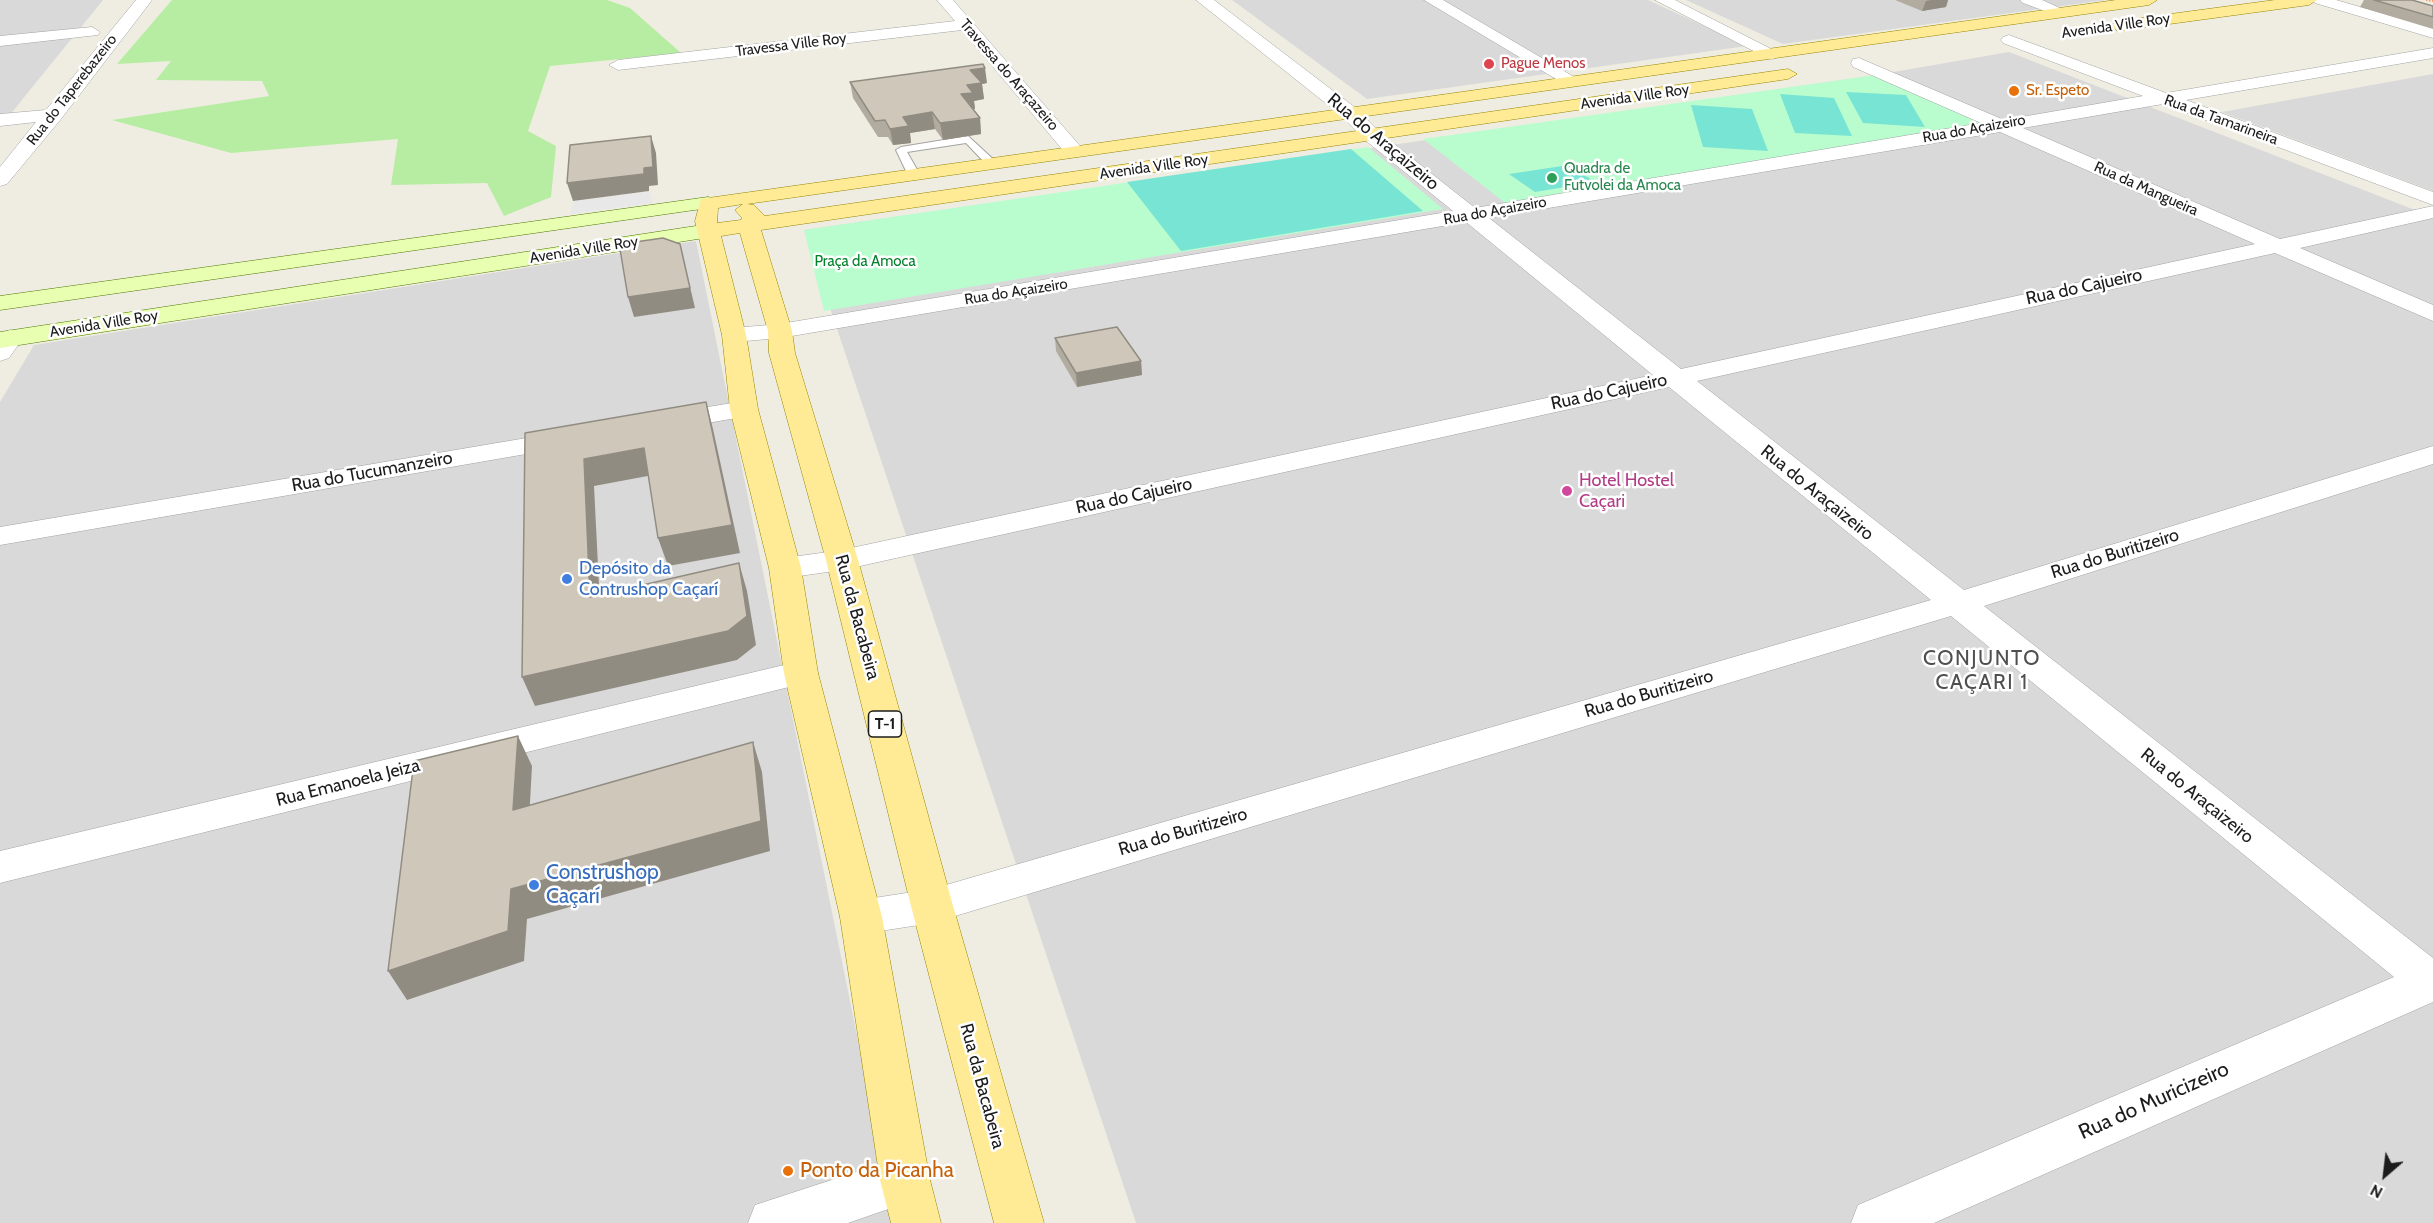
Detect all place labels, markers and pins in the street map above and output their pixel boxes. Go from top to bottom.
place label: Pague Menos [1501,55,1585,73]
marker: Pague Menos [1482,57,1496,71]
place label: Sr. Espeto [2026,82,2089,100]
marker: Sr. Espeto [2007,84,2021,98]
place label: Quadra de Futvolei da Amoca [1564,160,1681,195]
marker: Quadra de Futvolei da Amoca [1545,171,1559,185]
place label: Hotel Hostel Caçari [1579,470,1674,512]
marker: Hotel Hostel Caçari [1560,484,1574,498]
place label: Depósito da Contrushop Caçarí [579,558,718,600]
marker: Depósito da Contrushop Caçarí [560,572,574,586]
place label: Construshop Caçarí [546,860,659,910]
marker: Construshop Caçarí [527,878,541,892]
place label: Ponto da Picanha [800,1158,954,1184]
marker: Ponto da Picanha [781,1164,795,1178]

